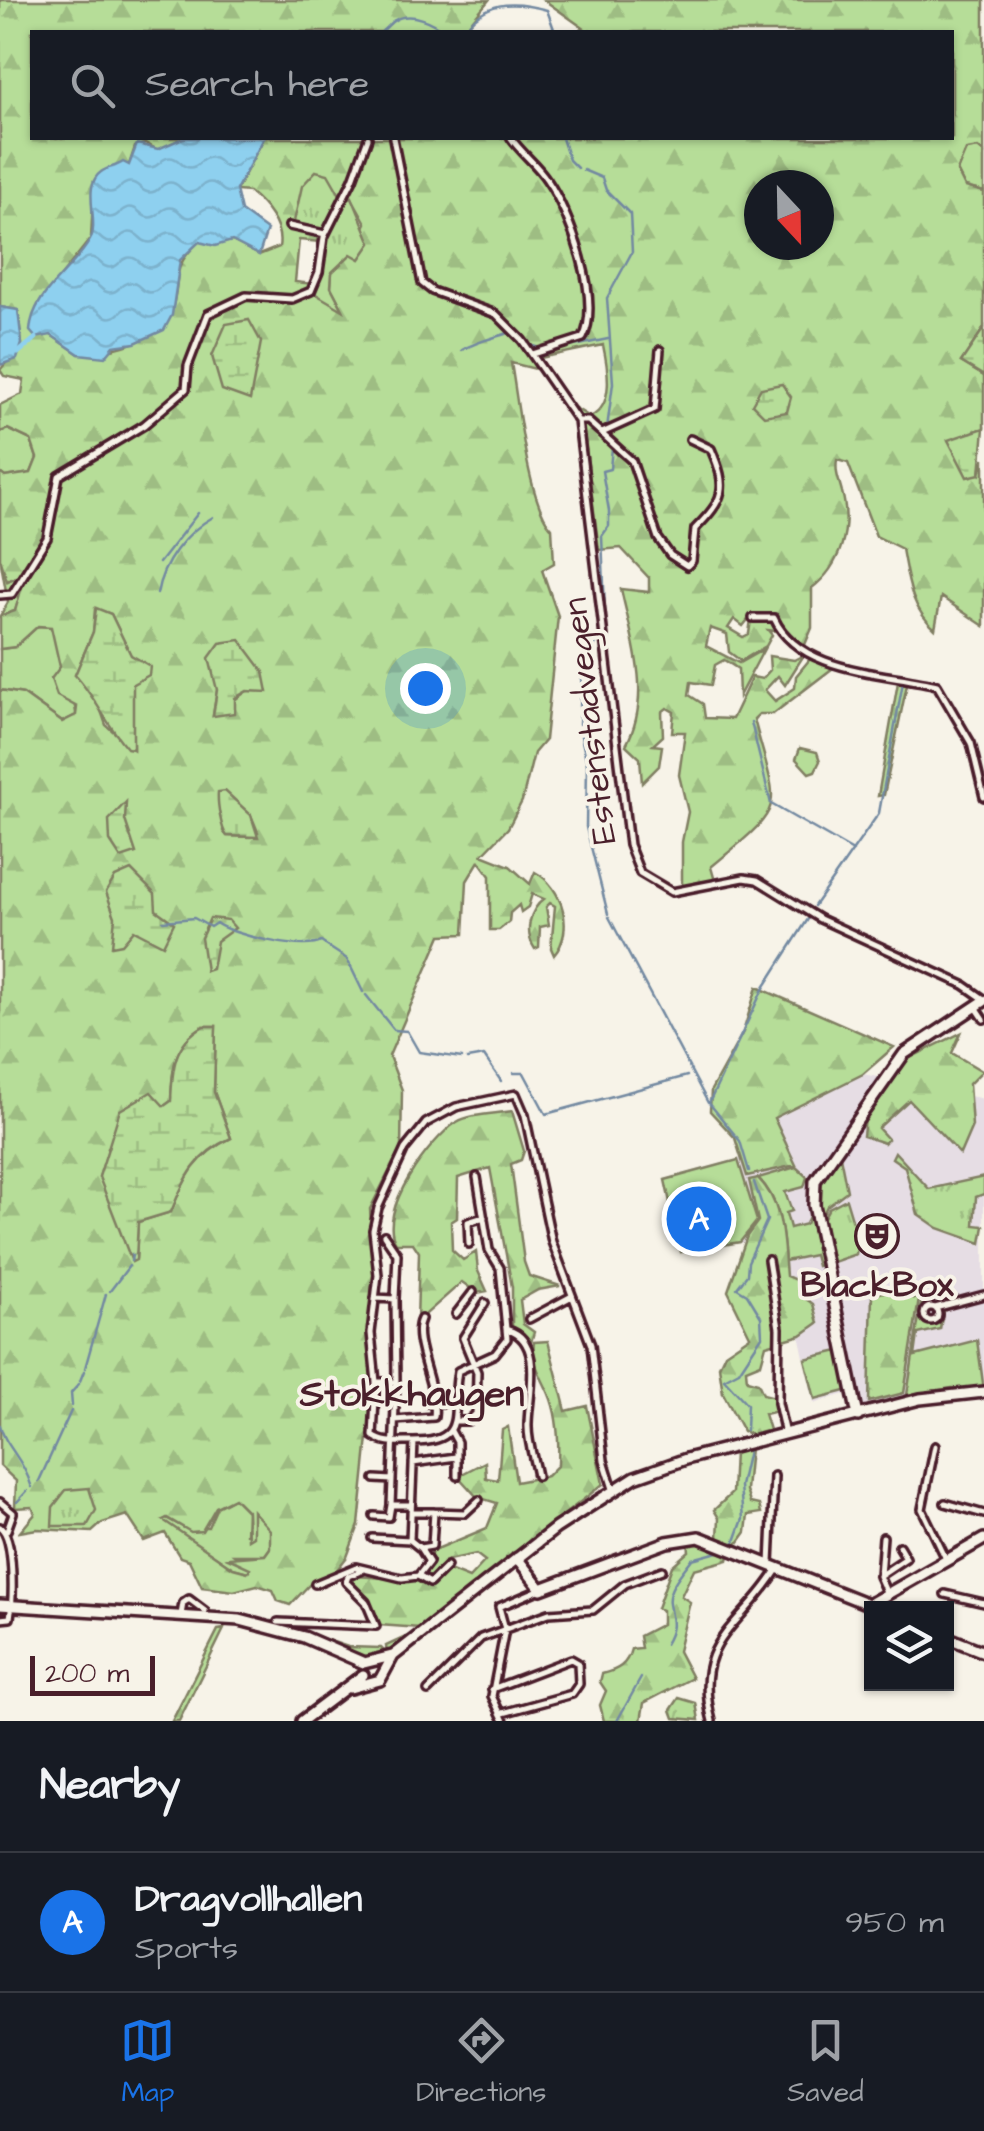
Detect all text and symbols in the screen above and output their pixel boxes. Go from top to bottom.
search box [30,30,954,140]
icon: search [65,58,120,113]
text: Search here [145,59,369,111]
north arrow [744,170,834,260]
street label: Estenstadvegen [551,595,631,847]
your location [400,663,451,714]
pin: A [666,1182,732,1256]
theatre icon: BlackBox [854,1213,900,1259]
place label: BlackBox [801,1261,954,1310]
district label: Stokkhaugen [299,1369,524,1422]
map controls [864,1601,954,1691]
button: layers [864,1601,954,1691]
scale bar [30,1651,155,1696]
text: 200 m [45,1654,129,1693]
text: Nearby [40,1757,180,1815]
text: Dragvollhallen [135,1874,362,1926]
text: A [62,1900,83,1945]
text: 950 m [845,1900,944,1945]
text: Sports [135,1926,238,1971]
tab: Map [120,2013,175,2112]
tab: Directions [416,2013,546,2112]
tab: Saved [787,2013,864,2112]

